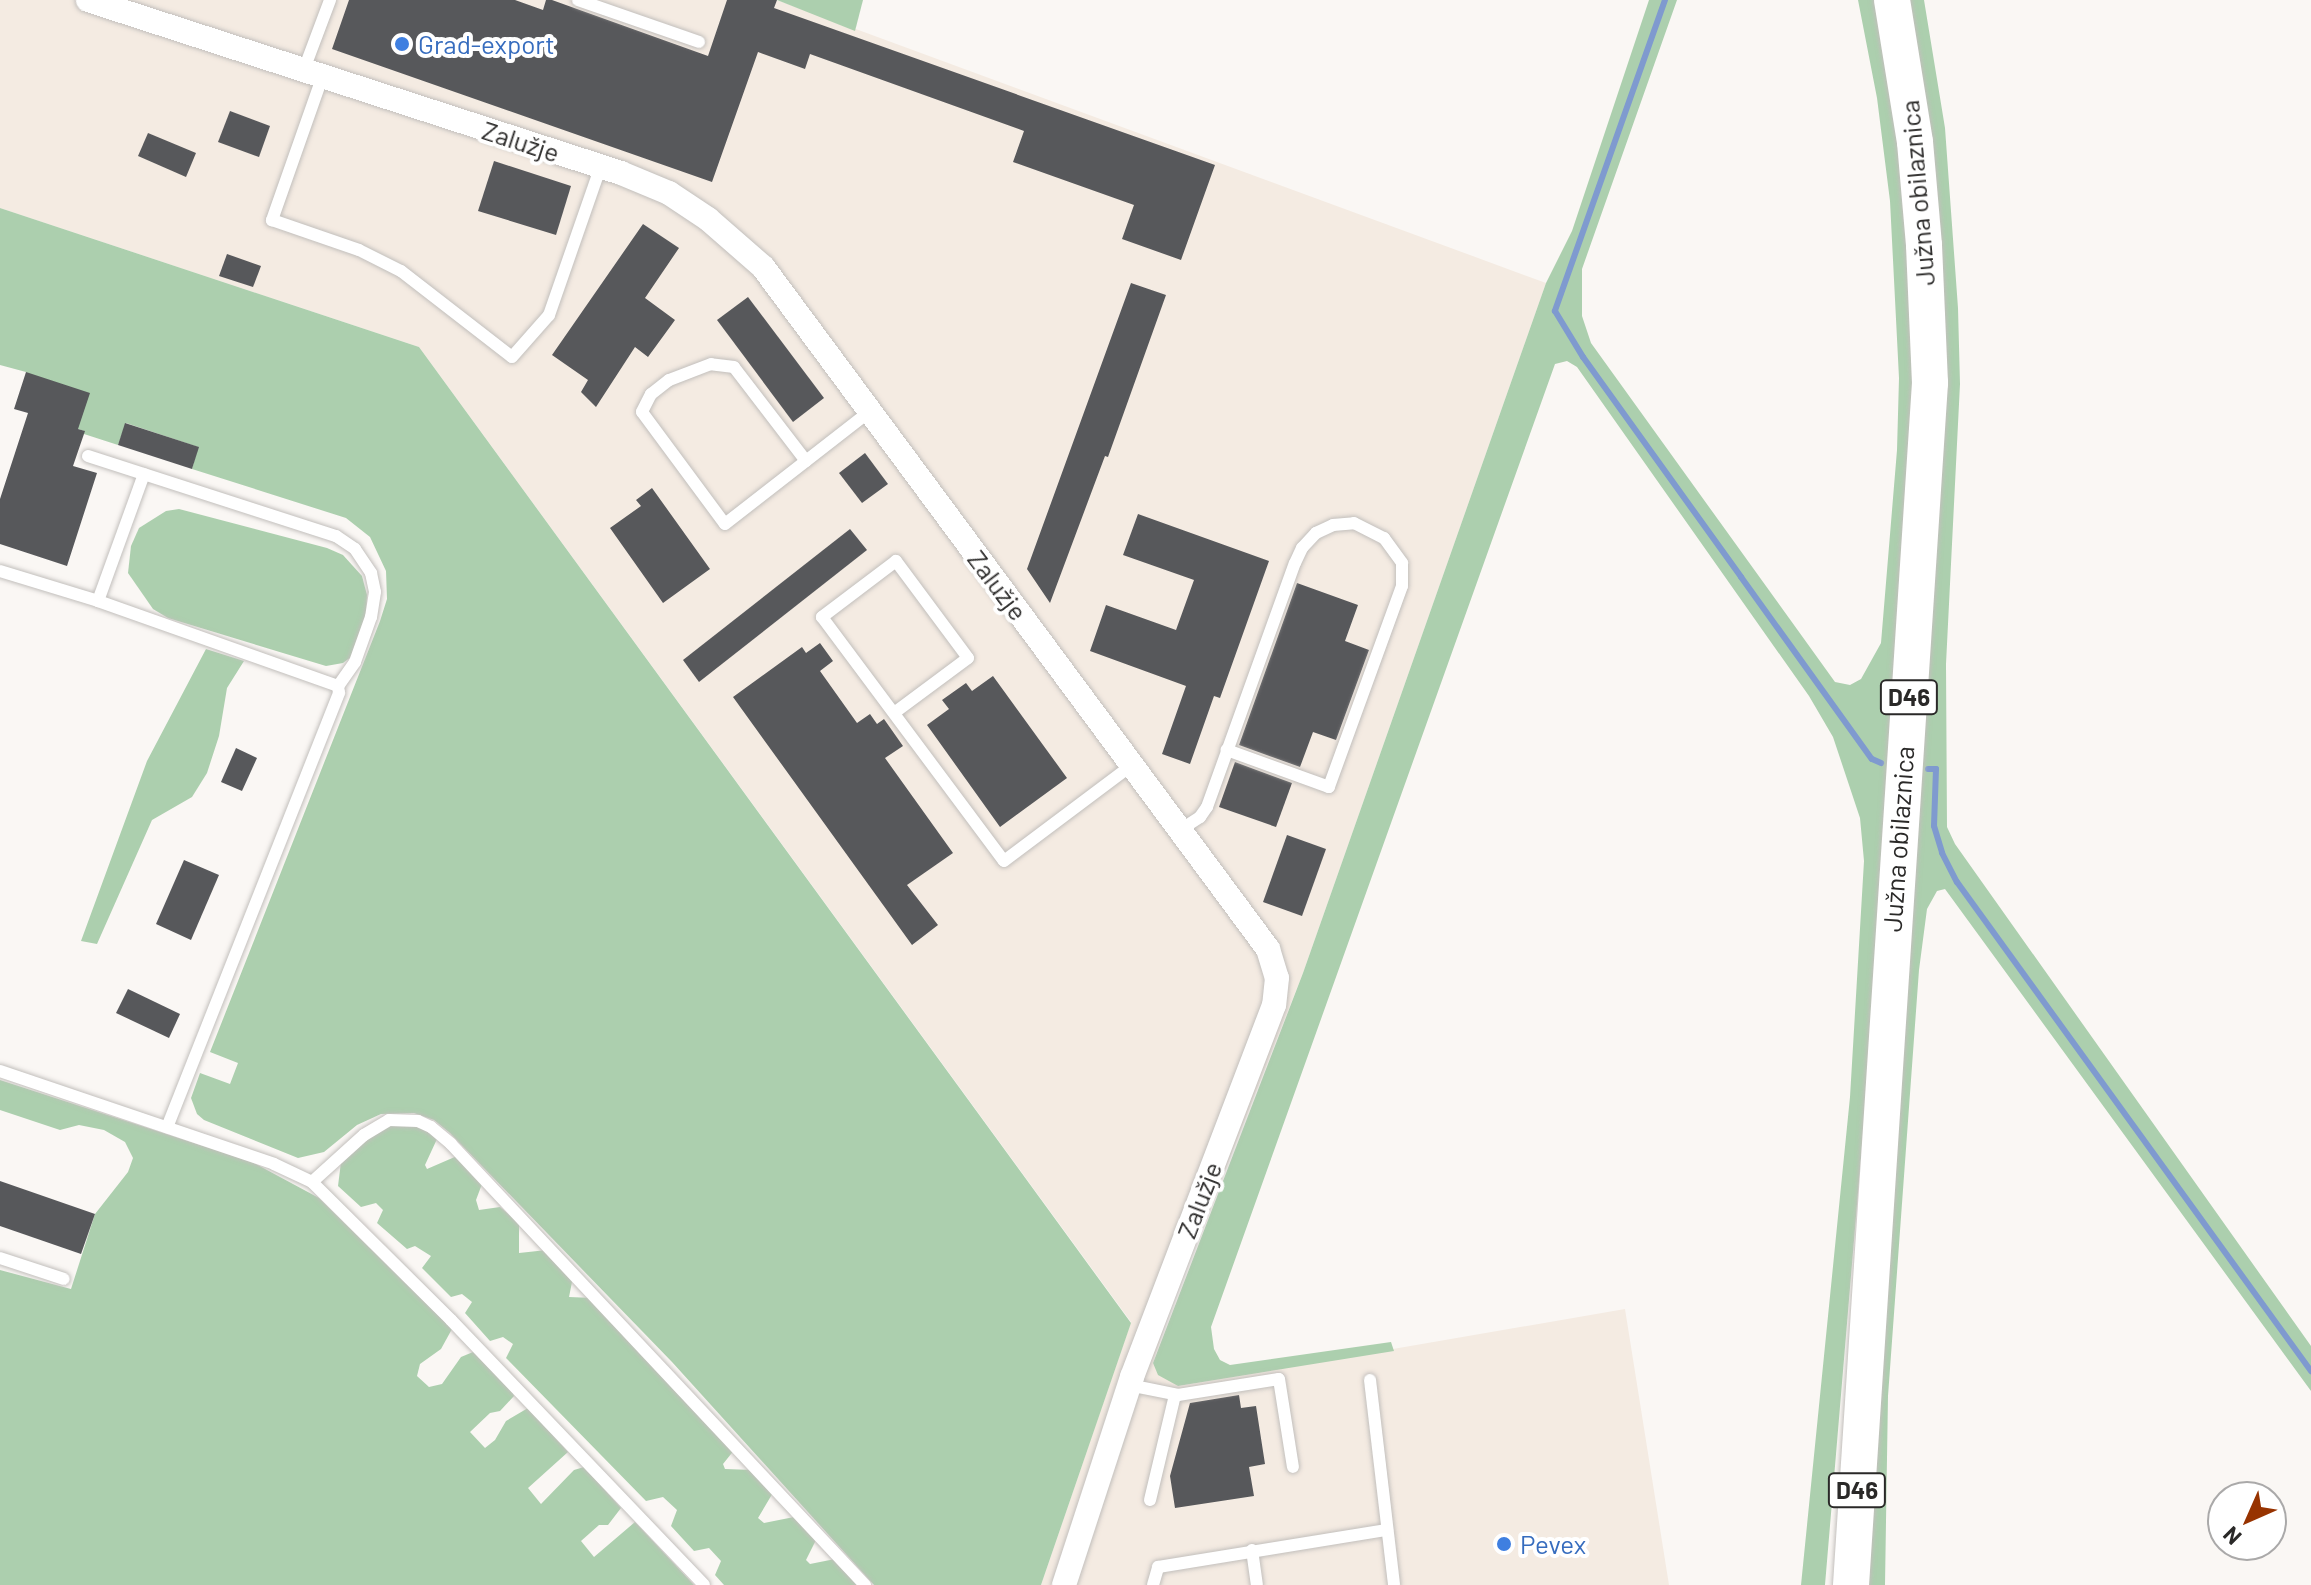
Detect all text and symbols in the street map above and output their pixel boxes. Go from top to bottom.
place label: Grad-export [418,28,555,60]
marker: Grad-export [393,35,411,53]
street label: Južna obilaznica [1893,99,1941,287]
street label: Zalužje [478,114,564,168]
street label: Zalužje [962,544,1034,626]
road number: D46 [1879,677,1939,717]
street label: Južna obilaznica [1876,745,1920,933]
street label: Zalužje [1170,1157,1228,1243]
road number: D46 [1827,1470,1887,1510]
north arrow [2207,1481,2287,1561]
text: N [2217,1522,2246,1551]
place label: Pevex [1520,1528,1586,1560]
marker: Pevex [1495,1535,1513,1553]

